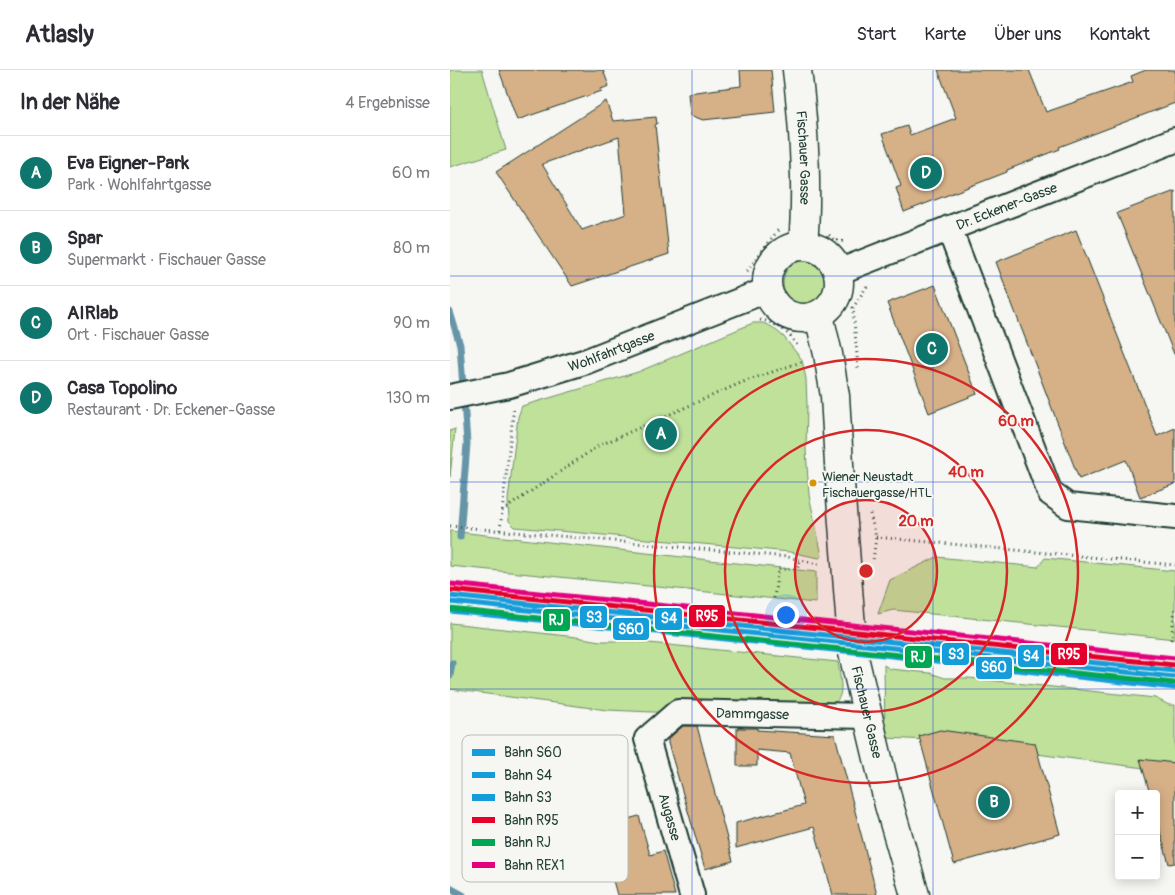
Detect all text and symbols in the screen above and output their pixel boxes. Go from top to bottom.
text: Atlasly [25,20,94,49]
text: Start [856,23,896,46]
text: Karte [924,23,966,46]
text: Über uns [994,23,1061,46]
text: Kontakt [1089,23,1150,46]
text: In der Nähe [20,89,120,116]
text: 4 Ergebnisse [345,93,430,113]
street label: Fischauer Gasse [792,110,813,205]
text: Eva Eigner-Park [67,151,189,175]
pin: D [910,154,942,192]
text: A [31,163,41,183]
text: 60 m [392,163,430,183]
text: Park · Wohlfahrtgasse [67,175,211,195]
street label: Dr. Eckener-Gasse [954,179,1060,234]
text: Spar [67,226,103,250]
text: B [31,238,41,258]
text: 80 m [393,238,430,258]
text: Supermarkt · Fischauer Gasse [67,250,266,270]
text: AIRlab [67,301,118,325]
text: C [31,313,41,333]
text: 90 m [393,313,430,333]
text: Ort · Fischauer Gasse [67,325,209,345]
street label: Wohlfahrtgasse [566,327,657,375]
pin: C [916,330,948,368]
text: Casa Topolino [67,376,177,400]
text: D [31,388,41,408]
text: 130 m [386,388,430,408]
text: Restaurant · Dr. Eckener-Gasse [67,400,275,420]
text: 60 m [998,412,1034,431]
pin: A [645,415,677,453]
text: 40 m [948,463,984,482]
place label: Wiener Neustadt Fischauergasse/HTL [822,469,932,501]
marker: Wiener Neustadt Fischauergasse/HTL [808,478,818,488]
text: 20 m [898,512,934,531]
centre of rings [857,562,875,580]
your location [773,602,799,628]
line badge: R95 [688,604,726,628]
line badge: S3 [579,605,608,629]
line badge: S4 [654,607,683,631]
line badge: RJ [542,608,571,632]
text: R95 [696,608,719,625]
text: S3 [586,609,602,626]
text: S4 [661,610,678,627]
text: RJ [549,612,564,629]
line badge: S60 [612,617,650,641]
text: S60 [618,621,644,638]
line badge: S3 [941,642,970,666]
line badge: R95 [1050,642,1088,666]
line badge: S4 [1017,644,1045,668]
line badge: RJ [904,645,933,669]
text: S3 [948,646,964,663]
text: R95 [1058,646,1081,663]
text: S4 [1023,648,1040,665]
text: RJ [911,649,926,666]
line badge: S60 [975,656,1013,680]
text: S60 [981,659,1007,676]
street label: Fischauer Gasse [847,664,886,760]
street label: Dammgasse [716,705,789,723]
legend [462,735,628,882]
text: Bahn S60 [504,744,562,761]
text: Bahn S4 [504,767,552,784]
pin: B [978,783,1010,821]
text: Bahn S3 [504,789,552,806]
map controls [1115,790,1160,880]
button: + [1115,790,1160,835]
street label: Augasse [655,791,684,843]
text: Bahn R95 [504,812,559,829]
text: Bahn RJ [504,834,551,851]
button: − [1115,835,1160,880]
text: Bahn REX1 [504,857,565,874]

